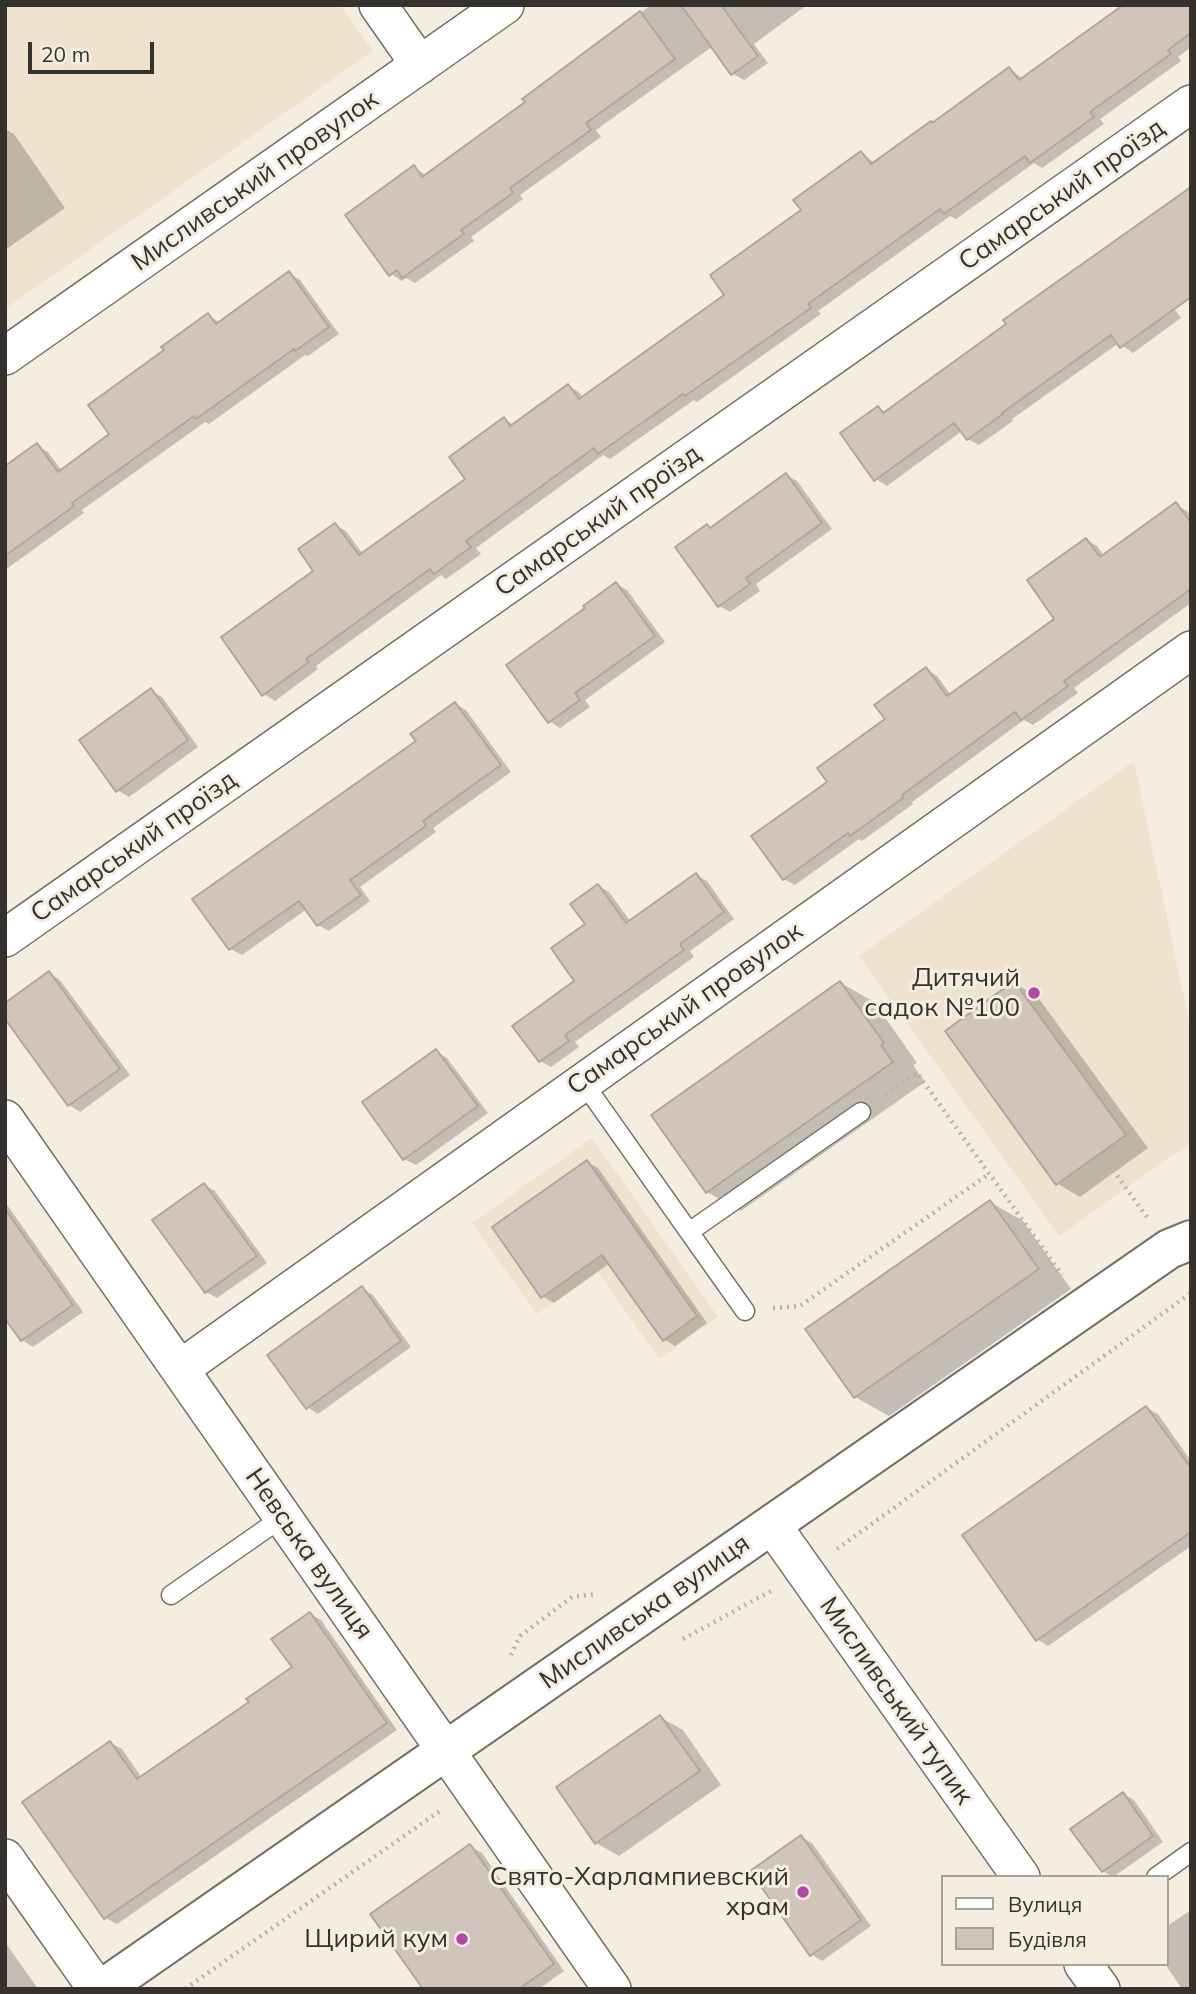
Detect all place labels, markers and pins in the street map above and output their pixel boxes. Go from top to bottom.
place label: Дитячий садок №100 [864,962,1020,1024]
marker: Дитячий садок №100 [1026,985,1042,1001]
place label: Свято-Харлампиевский храм [490,1861,789,1923]
marker: Свято-Харлампиевский храм [795,1884,811,1900]
place label: Щирий кум [304,1923,448,1955]
marker: Щирий кум [454,1931,470,1947]

